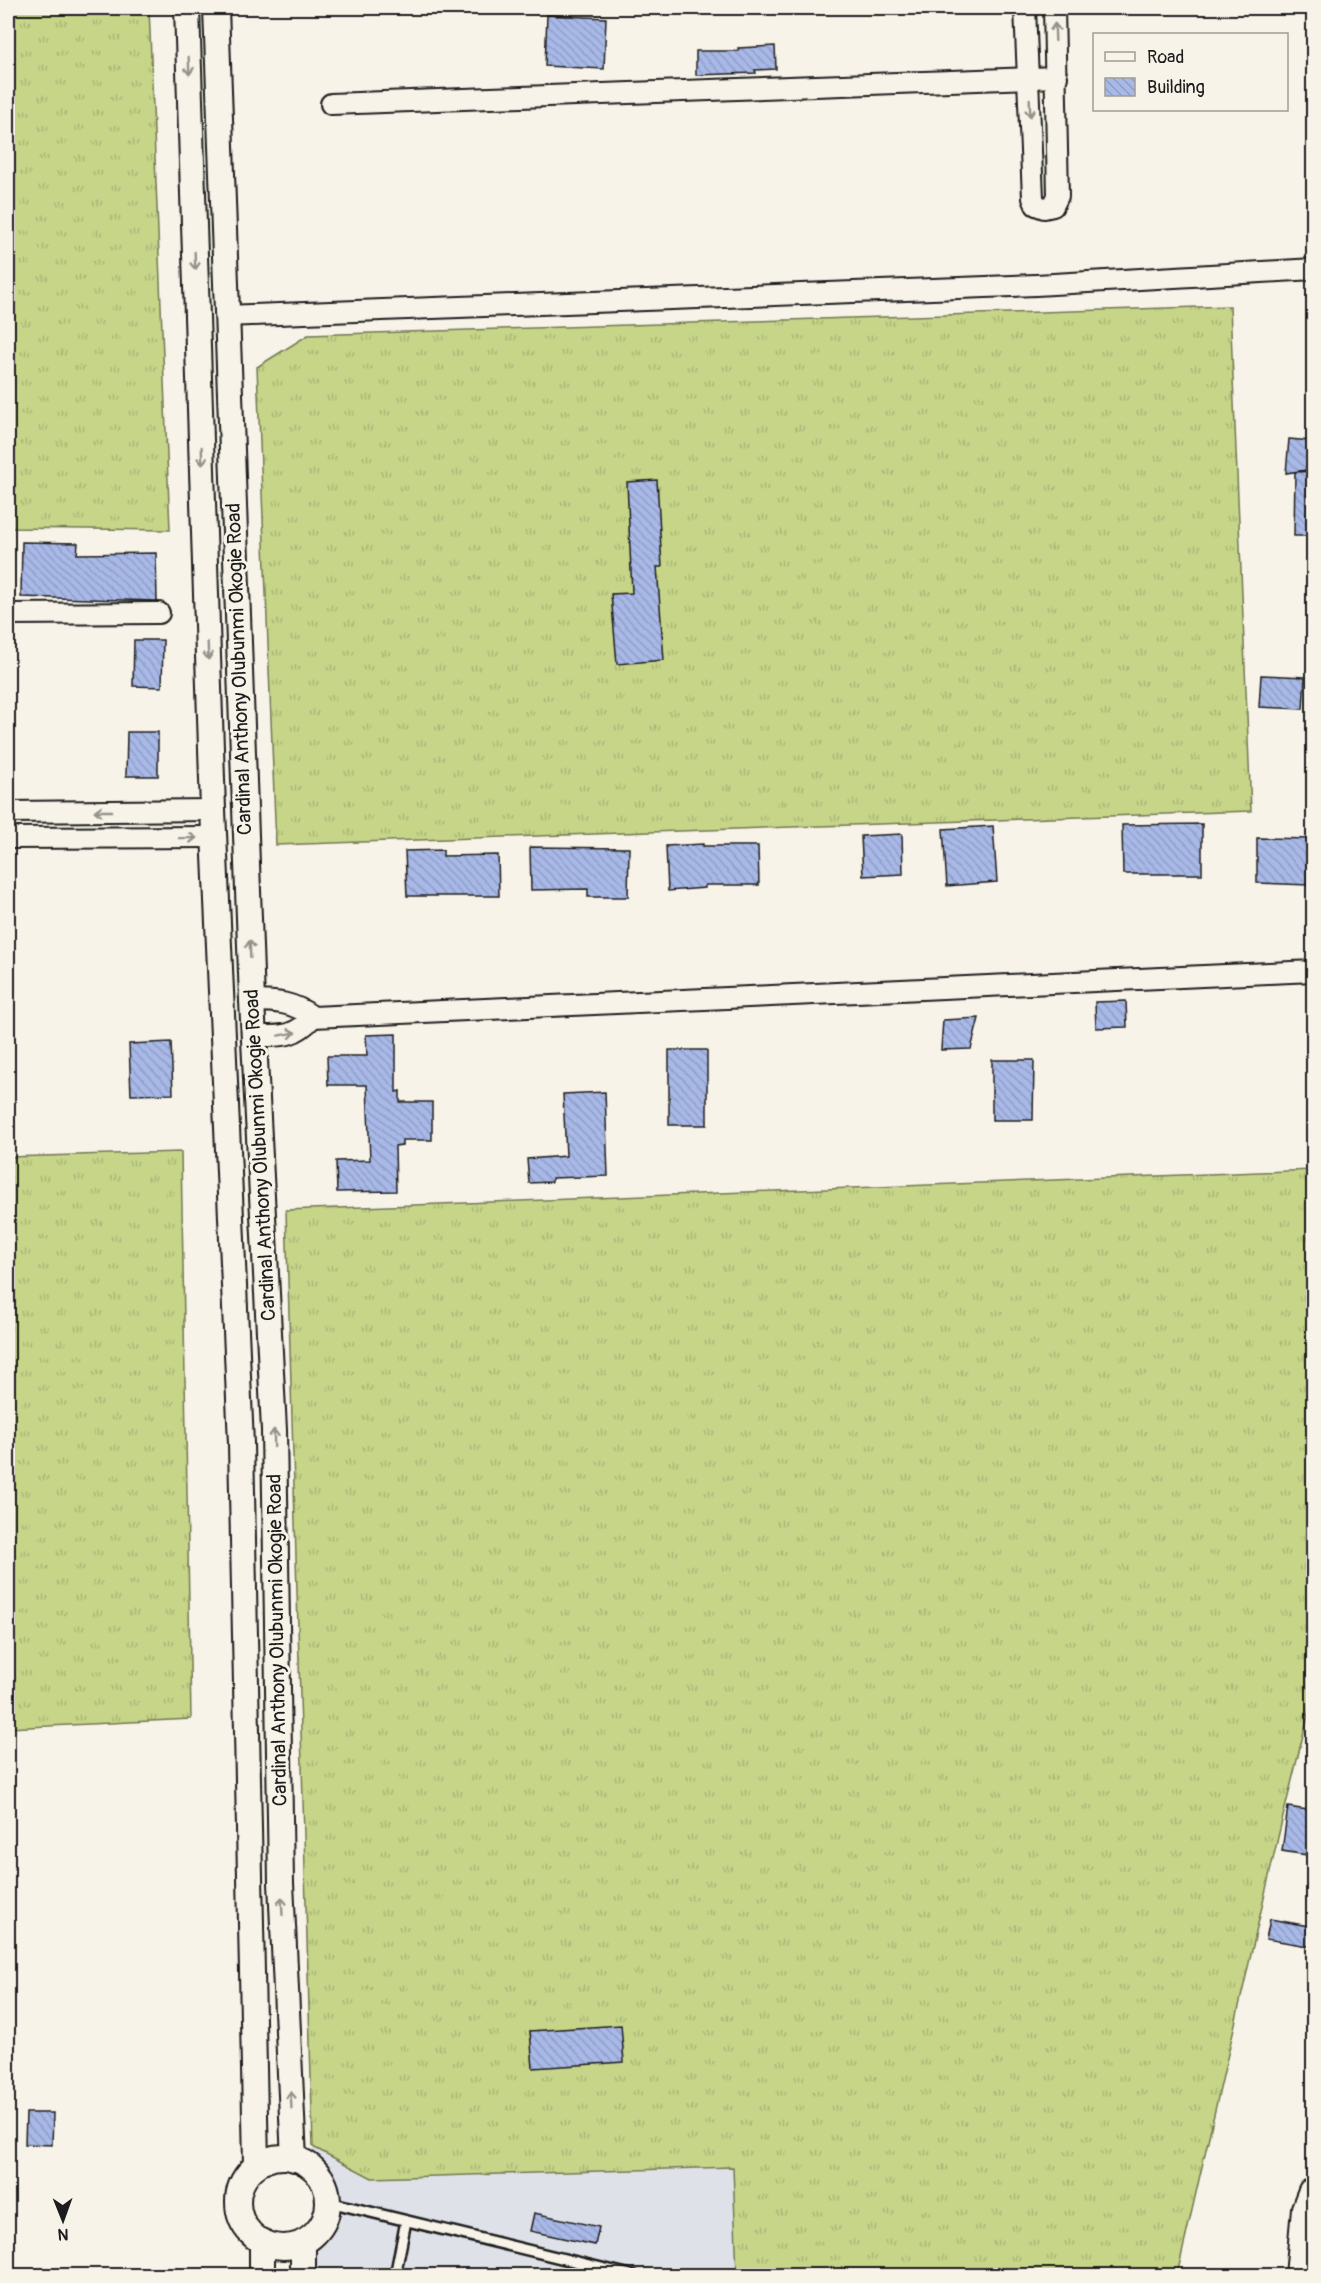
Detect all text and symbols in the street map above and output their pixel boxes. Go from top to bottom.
one-way arrow [1050,23,1061,43]
legend [1093,33,1288,111]
text: Road [1147,46,1184,69]
one-way arrow [183,55,195,75]
text: Building [1147,76,1205,99]
one-way arrow [1025,97,1036,117]
one-way arrow [190,250,201,270]
one-way arrow [196,445,207,465]
street label: Cardinal Anthony Olubunmi Okogie Road [221,502,257,836]
one-way arrow [202,640,214,660]
one-way arrow [94,805,114,817]
one-way arrow [177,832,197,844]
one-way arrow [244,940,255,960]
street label: Cardinal Anthony Olubunmi Okogie Road [239,988,281,1322]
one-way arrow [276,1028,296,1039]
one-way arrow [268,1428,280,1448]
street label: Cardinal Anthony Olubunmi Okogie Road [262,1474,292,1806]
one-way arrow [276,1896,287,1916]
one-way arrow [286,2091,297,2111]
north arrow [33,2190,93,2250]
text: N [57,2224,69,2244]

